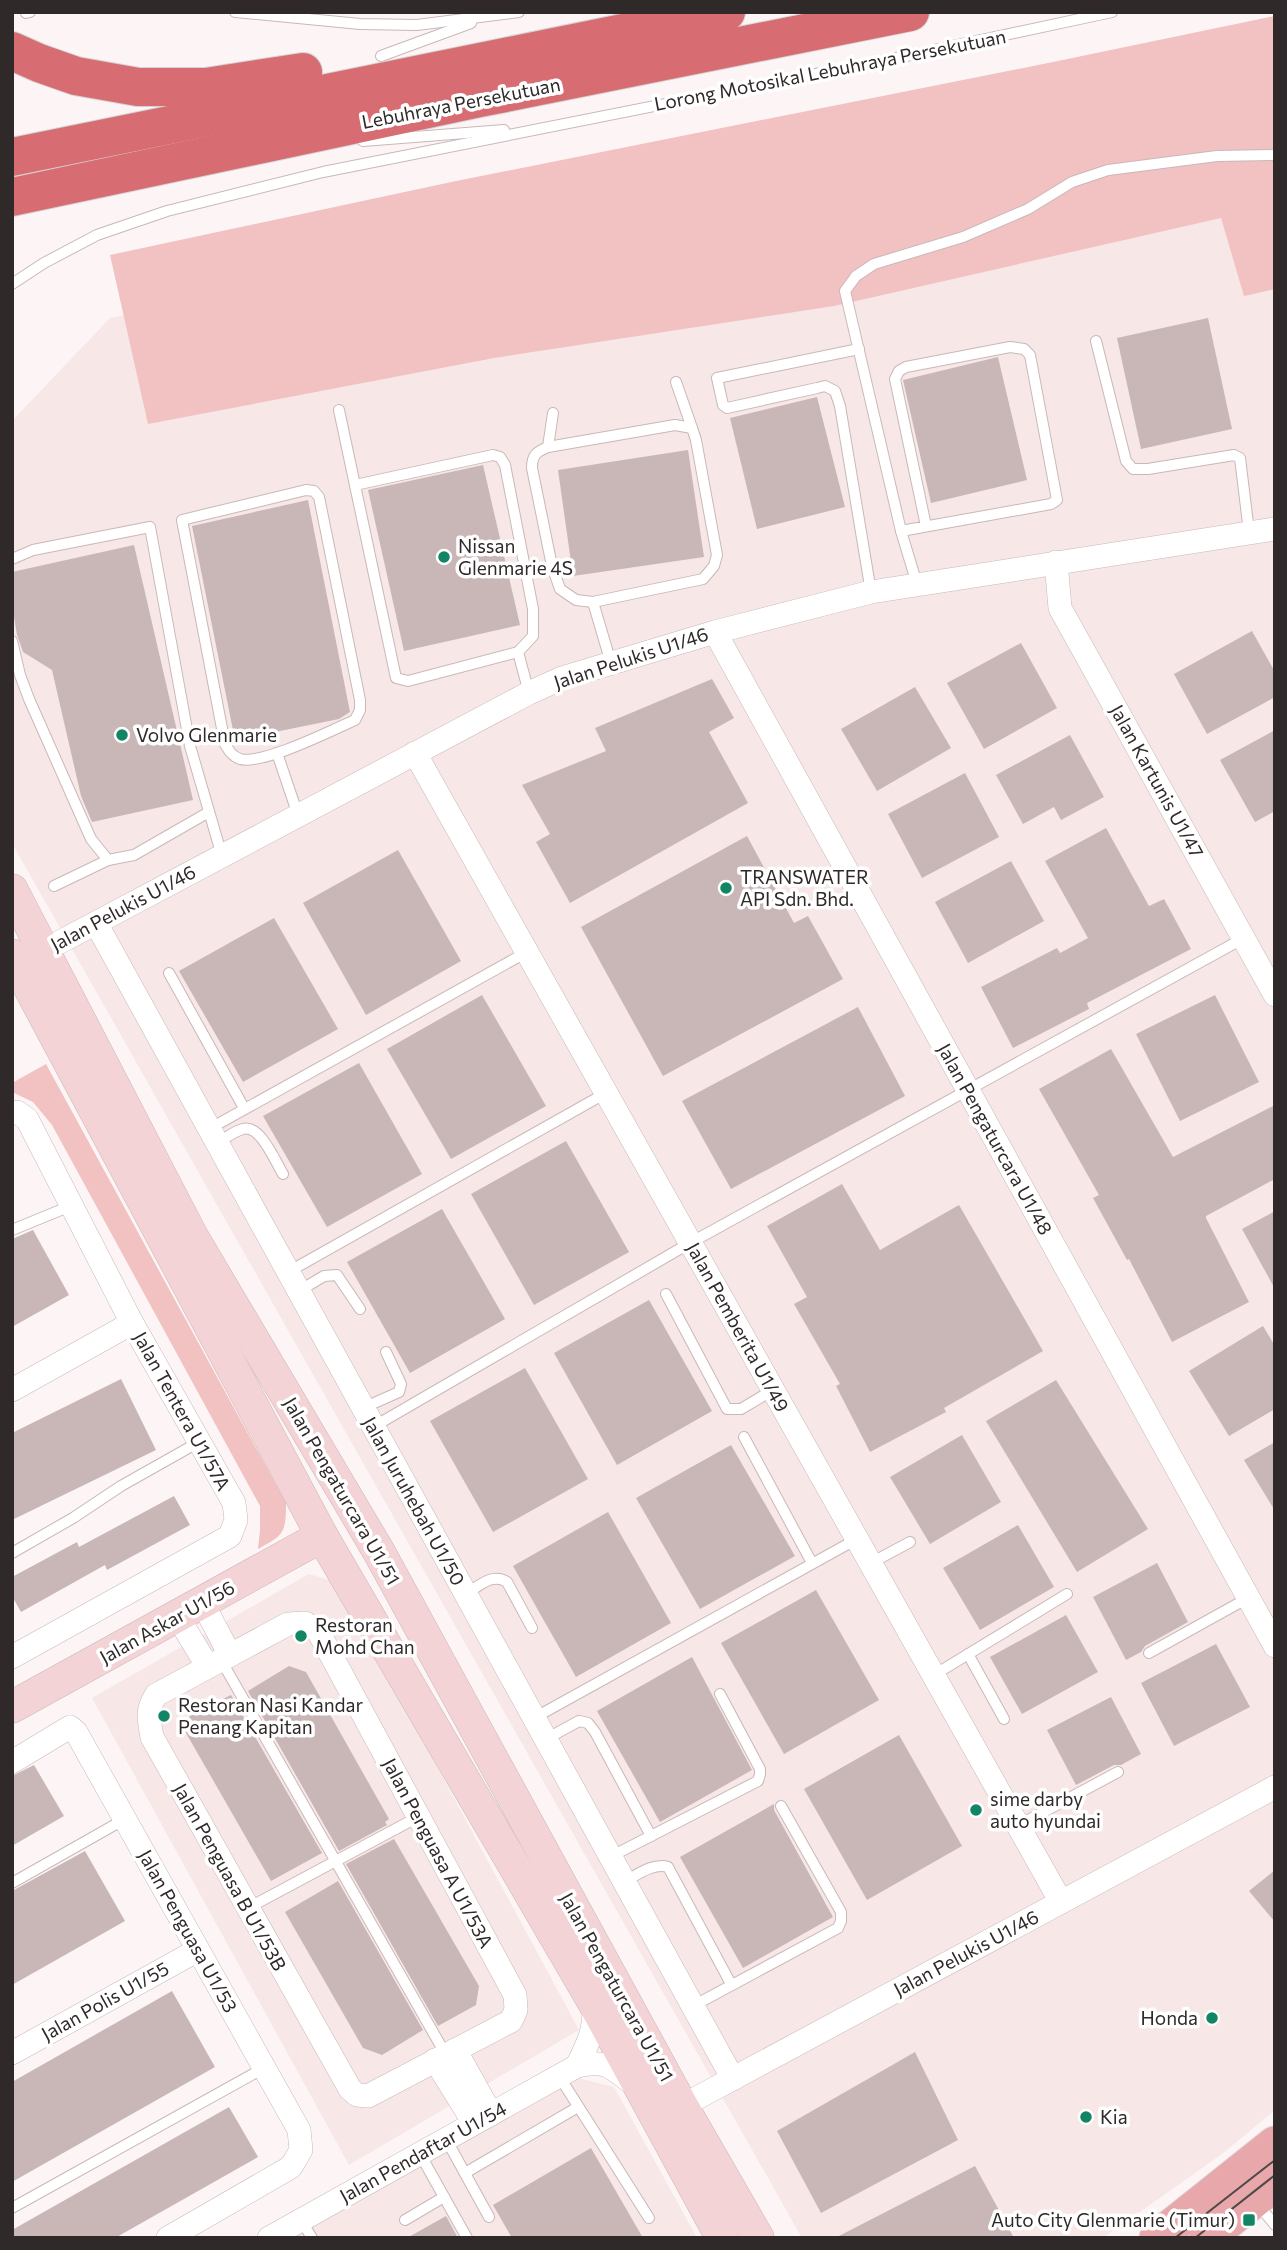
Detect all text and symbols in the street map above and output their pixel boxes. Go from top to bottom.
street label: Lorong Motosikal Lebuhraya Persekutuan [652,24,1008,115]
street label: Lebuhraya Persekutuan [360,72,562,133]
place label: Nissan Glenmarie 4S [458,534,573,579]
marker: Nissan Glenmarie 4S [436,549,452,565]
street label: Jalan Pelukis U1/46 [551,622,711,693]
street label: Jalan Kartunis U1/47 [1106,700,1209,861]
place label: Volvo Glenmarie [136,723,277,746]
marker: Volvo Glenmarie [114,727,130,743]
street label: Jalan Pelukis U1/46 [46,860,199,956]
place label: TRANSWATER API Sdn. Bhd. [740,865,869,910]
marker: TRANSWATER API Sdn. Bhd. [718,880,734,896]
street label: Jalan Pengaturcara U1/48 [933,1039,1058,1238]
street label: Jalan Pemberita U1/49 [682,1238,795,1415]
street label: Jalan Tentera U1/57A [129,1327,236,1494]
street label: Jalan Pengaturcara U1/51 [279,1393,406,1589]
street label: Jalan Juruhebah U1/50 [358,1412,470,1589]
street label: Jalan Askar U1/56 [95,1575,238,1668]
place label: Restoran Mohd Chan [315,1613,415,1658]
marker: Restoran Mohd Chan [293,1628,309,1644]
place label: Restoran Nasi Kandar Penang Kapitan [178,1693,364,1738]
marker: Restoran Nasi Kandar Penang Kapitan [156,1708,172,1724]
street label: Jalan Penguasa A U1/53A [379,1754,498,1952]
street label: Jalan Penguasa B U1/53B [169,1779,292,1974]
place label: sime darby auto hyundai [990,1787,1101,1832]
marker: sime darby auto hyundai [968,1802,984,1818]
street label: Jalan Penguasa U1/53 [134,1845,243,2016]
street label: Jalan Pengaturcara U1/51 [556,1888,679,2085]
street label: Jalan Pelukis U1/46 [889,1905,1042,2001]
street label: Jalan Polis U1/55 [37,1956,172,2045]
place label: Honda [1141,2006,1198,2029]
marker: Honda [1204,2010,1220,2026]
street label: Jalan Pendaftar U1/54 [335,2096,510,2207]
place label: Kia [1100,2105,1128,2128]
marker: Kia [1078,2109,1094,2125]
place label: Auto City Glenmarie (Timur) [991,2208,1235,2231]
marker: Auto City Glenmarie (Timur) [1241,2212,1257,2228]

